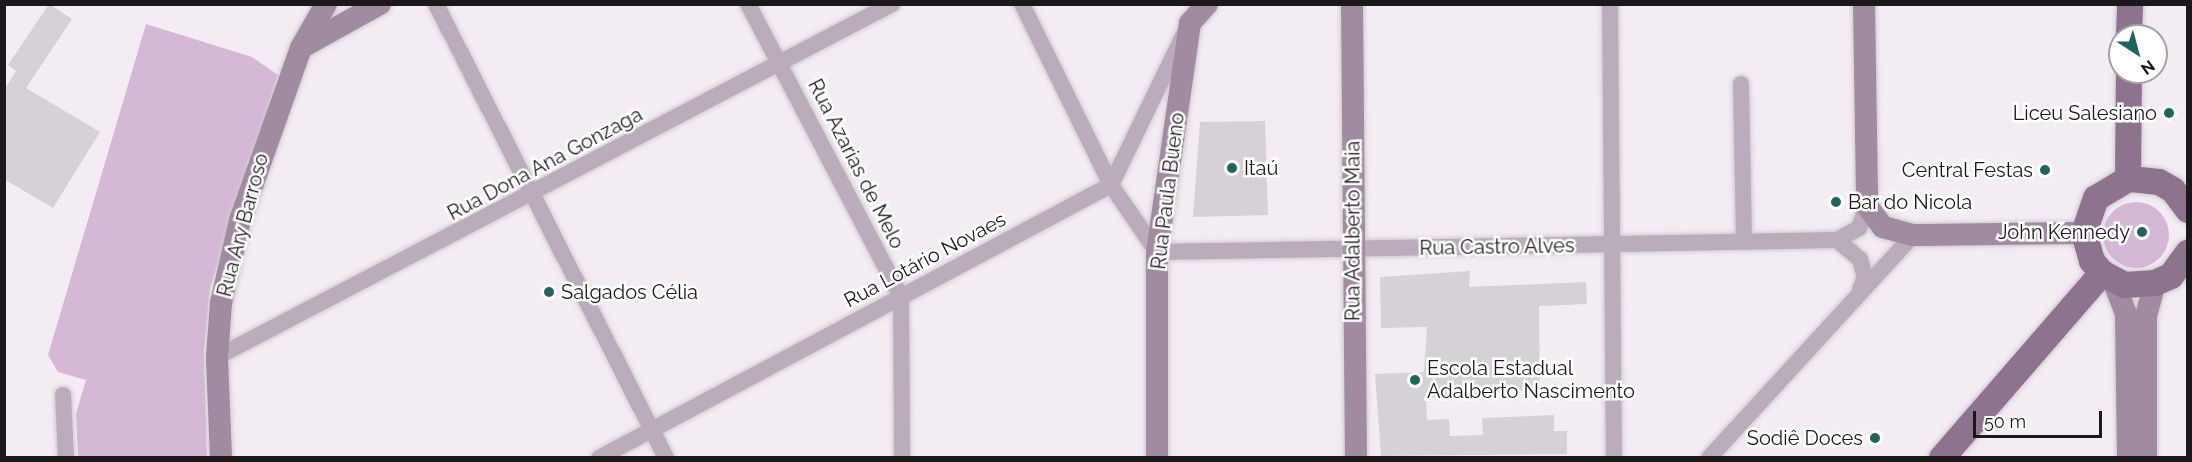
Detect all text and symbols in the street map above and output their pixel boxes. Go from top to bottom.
north arrow [2108,24,2168,84]
text: N [2137,56,2158,79]
street label: Rua Azarias de Melo [803,75,909,253]
place label: Liceu Salesiano [2013,101,2157,125]
street label: Rua Dona Ana Gonzaga [443,102,647,226]
marker: Liceu Salesiano [2162,106,2176,120]
street label: Rua Paula Bueno [1146,111,1190,271]
street label: Rua Adalberto Maia [1341,140,1365,322]
street label: Rua Ary Barroso [212,150,274,300]
place label: Itaú [1244,156,1278,180]
place label: Central Festas [1901,158,2033,182]
marker: Itaú [1225,161,1239,175]
marker: Central Festas [2038,163,2052,177]
place label: Bar do Nicola [1848,190,1973,214]
marker: Bar do Nicola [1829,195,1843,209]
street label: Rua Lotário Novaes [840,207,1010,313]
place label: John Kennedy [1998,220,2130,244]
marker: John Kennedy [2135,225,2149,239]
street label: Rua Castro Alves [1419,234,1575,260]
place label: Salgados Célia [561,280,698,304]
marker: Salgados Célia [542,285,556,299]
place label: Escola Estadual Adalberto Nascimento [1427,356,1635,403]
marker: Escola Estadual Adalberto Nascimento [1408,373,1422,387]
scale bar [1976,399,2105,437]
text: 50 m [1984,411,2026,432]
place label: Sodiê Doces [1747,426,1863,450]
marker: Sodiê Doces [1868,431,1882,445]

